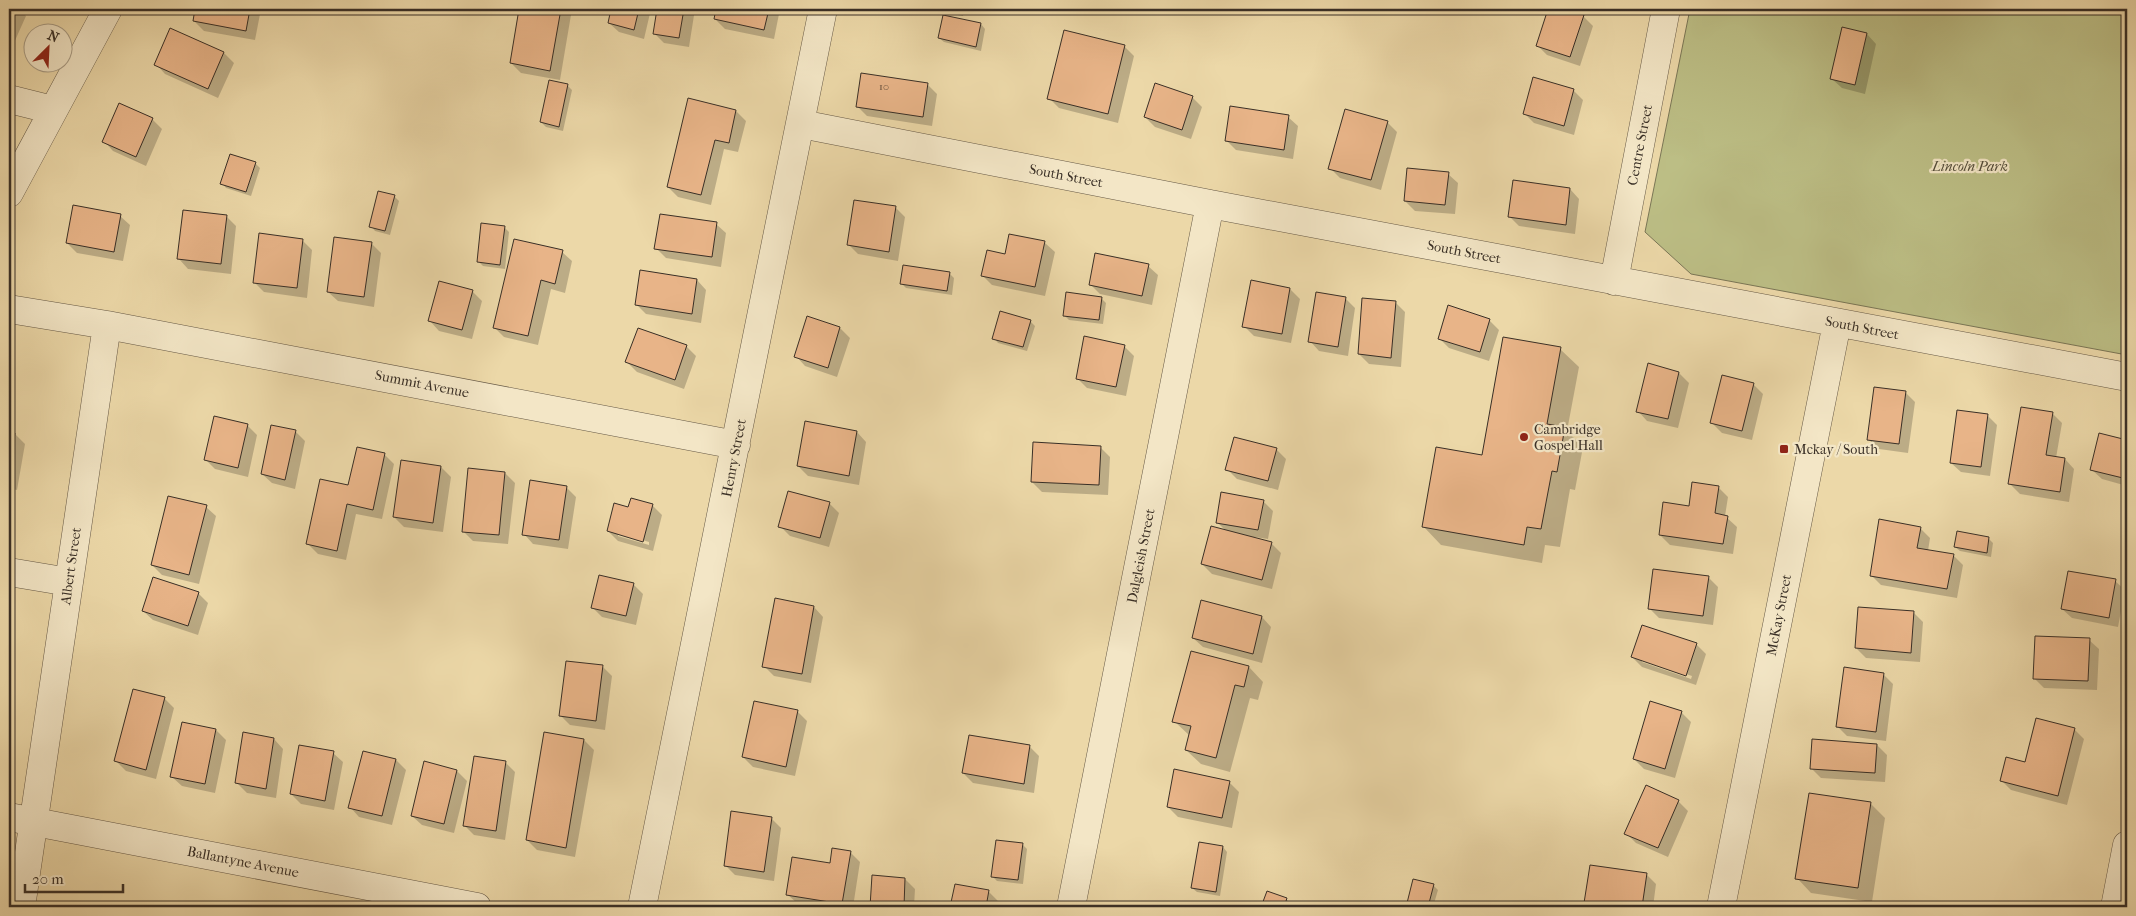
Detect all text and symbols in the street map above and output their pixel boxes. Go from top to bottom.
north arrow [22,22,72,72]
text: N [45,27,62,47]
house number: 10 [879,80,889,93]
street label: Centre Street [1624,103,1656,187]
park label: Lincoln Park [1931,158,2008,175]
street label: South Street [1028,161,1104,191]
street label: South Street [1426,237,1502,267]
street label: South Street [1824,313,1900,343]
street label: Summit Avenue [373,367,471,401]
street label: Henry Street [718,417,750,499]
place label: Cambridge Gospel Hall [1534,421,1603,454]
marker: Cambridge Gospel Hall [1518,431,1530,443]
place label: Mckay / South [1794,441,1878,458]
marker: Mckay / South [1778,443,1790,455]
street label: Dalgleish Street [1123,507,1159,605]
street label: Albert Street [57,526,85,607]
street label: McKay Street [1763,573,1795,657]
street label: Ballantyne Avenue [186,843,300,881]
scale bar [25,861,122,893]
text: 20 m [32,870,64,888]

